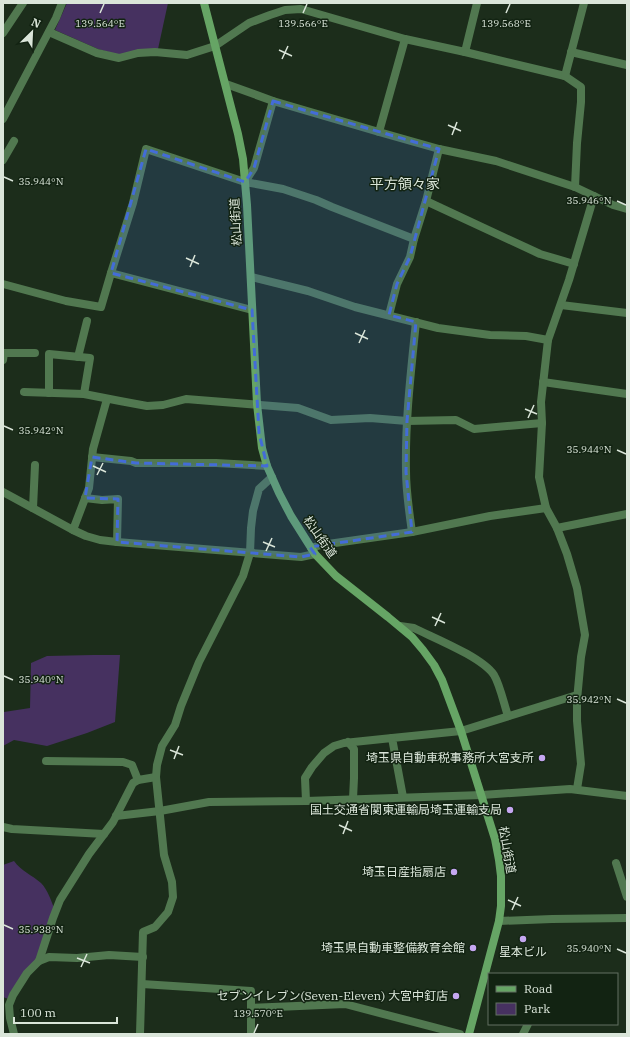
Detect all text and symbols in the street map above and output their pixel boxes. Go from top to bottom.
north arrow [12,12,52,52]
text: N [29,15,43,31]
text: 139.564°E [75,17,125,30]
text: 139.566°E [278,17,328,30]
text: 139.568°E [481,17,531,30]
text: 35.944°N [18,175,64,188]
district label: 平方領々家 [370,175,440,193]
text: 35.946°N [566,194,612,207]
street label: 松山街道 [227,198,244,246]
text: 35.942°N [18,424,64,437]
text: 35.944°N [566,443,612,456]
street label: 松山街道 [300,513,340,561]
text: 35.940°N [18,673,64,686]
text: 35.942°N [566,693,612,706]
place label: 埼玉県自動車税事務所大宮支所 [366,750,534,765]
marker: 埼玉県自動車税事務所大宮支所 [537,753,547,763]
place label: 国土交通省関東運輸局埼玉運輸支局 [310,802,502,817]
marker: 国土交通省関東運輸局埼玉運輸支局 [505,805,515,815]
street label: 松山街道 [496,825,519,875]
place label: 埼玉日産指扇店 [362,864,446,879]
marker: 埼玉日産指扇店 [449,867,459,877]
text: 35.938°N [18,923,64,936]
marker: 星本ビル [518,934,528,944]
place label: 埼玉県自動車整備教育会館 [321,940,465,955]
text: 35.940°N [566,942,612,955]
marker: 埼玉県自動車整備教育会館 [468,943,478,953]
place label: 星本ビル [499,944,547,959]
legend [488,973,618,1025]
text: Road [524,981,553,996]
place label: セブンイレブン(Seven-Eleven) 大宮中釘店 [217,988,448,1003]
marker: セブンイレブン(Seven-Eleven) 大宮中釘店 [451,991,461,1001]
scale bar [14,999,117,1025]
text: Park [524,1001,550,1016]
text: 100 m [20,1005,56,1020]
text: 139.570°E [233,1007,283,1020]

